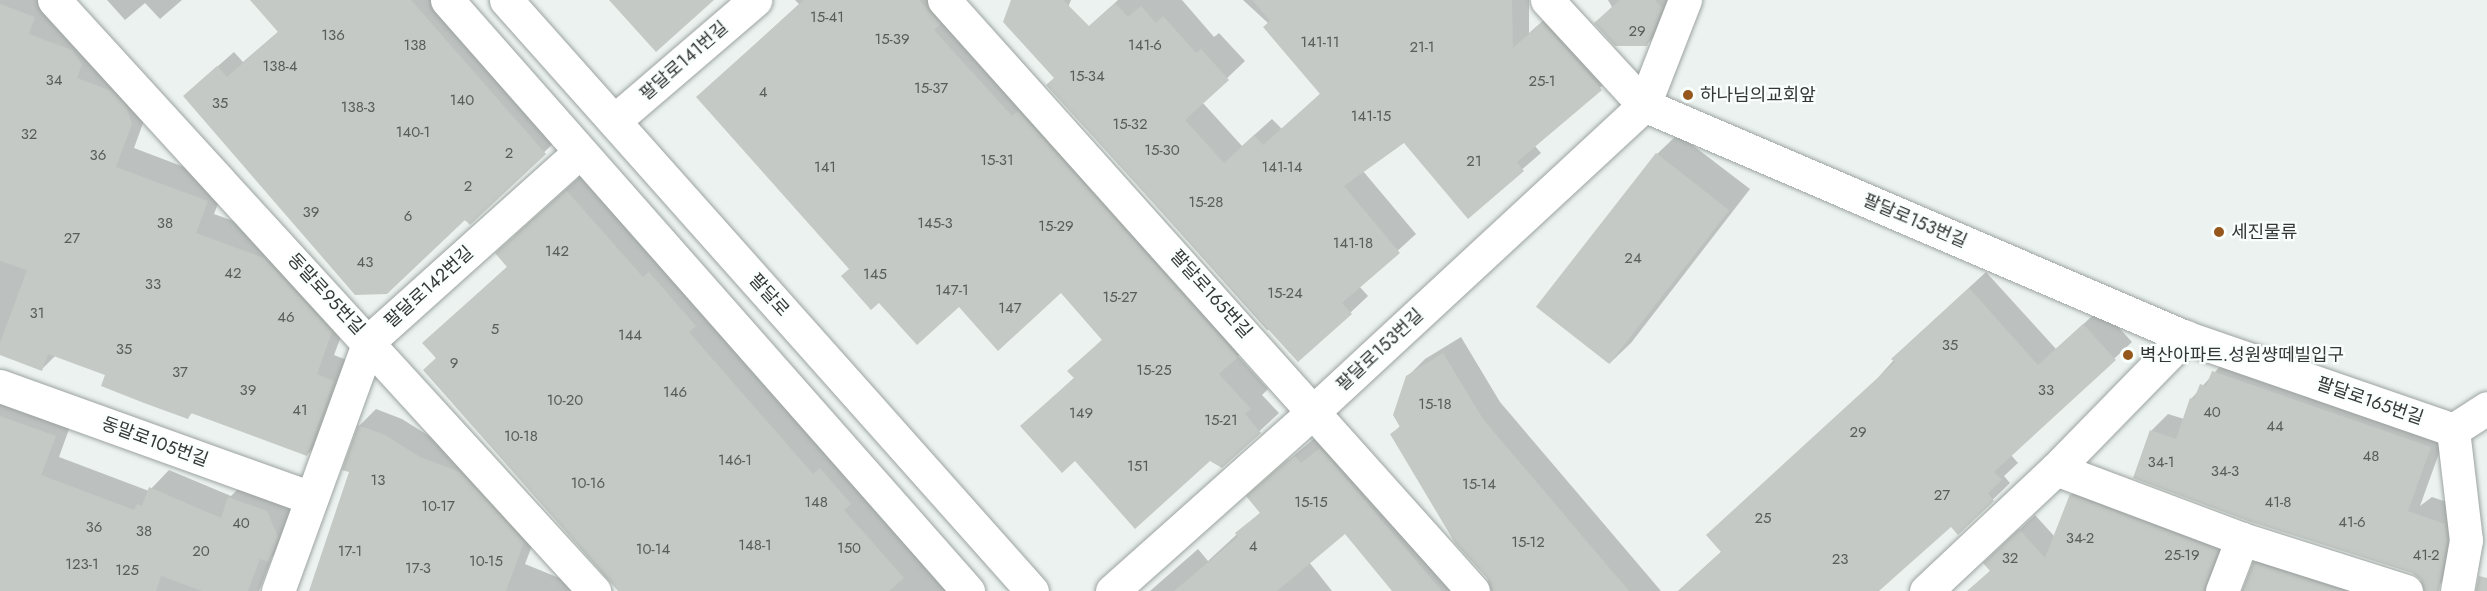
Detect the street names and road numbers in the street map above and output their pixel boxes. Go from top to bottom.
street label: 팔달로141번길 [636,17,732,105]
street label: 팔달로153번길 [1860,189,1970,253]
street label: 팔달로142번길 [380,242,478,332]
street label: 팔달로165번길 [1166,245,1256,343]
street label: 동말로95번길 [283,249,369,339]
street label: 팔달로 [744,269,794,321]
street label: 팔달로153번길 [1332,304,1428,396]
street label: 팔달로165번길 [2314,373,2426,429]
street label: 동말로105번길 [99,413,211,471]

